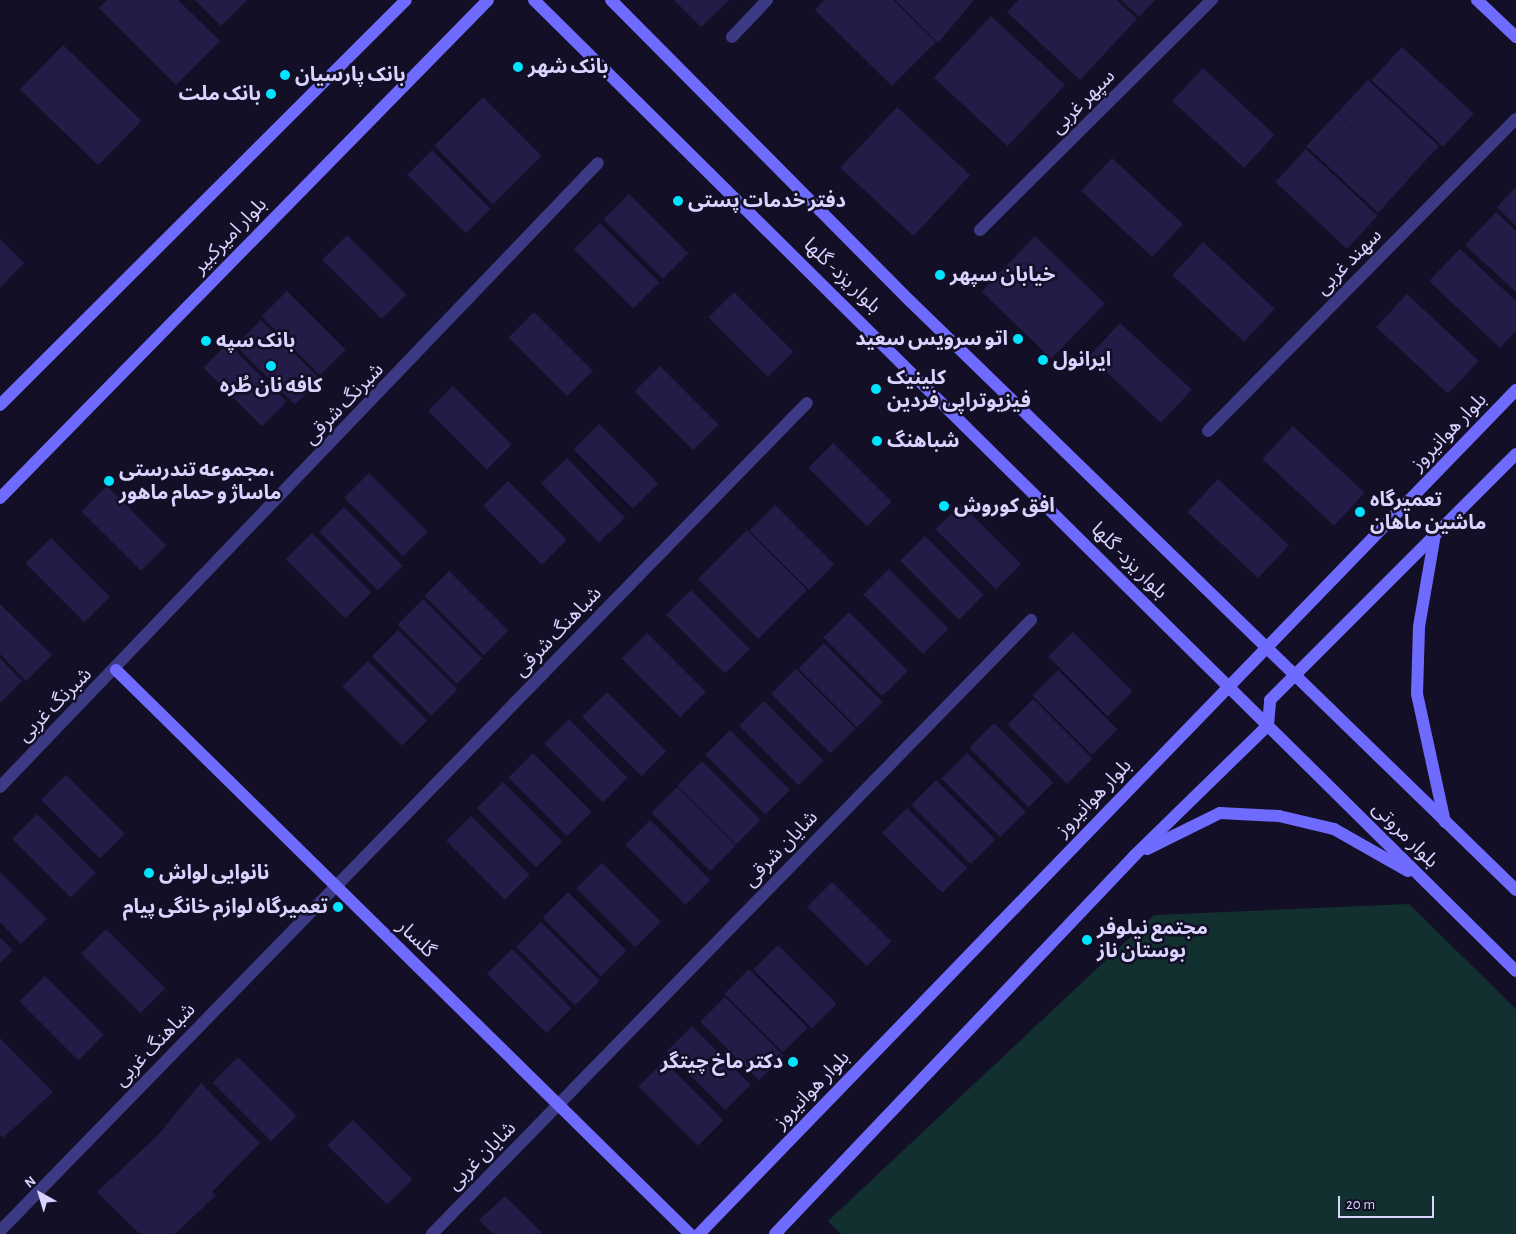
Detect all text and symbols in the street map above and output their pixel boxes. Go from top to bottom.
place label: بانک شهر [528,55,609,79]
marker: بانک شهر [512,61,524,73]
place label: بانک پارسیان [295,63,406,87]
street label: سپهر غربی [1046,65,1120,139]
marker: بانک پارسیان [279,69,291,81]
place label: بانک ملت [179,82,261,106]
marker: بانک ملت [265,88,277,100]
place label: دفتر خدمات پستی [688,189,846,213]
street label: بلوار امیرکبیر [188,193,272,279]
marker: دفتر خدمات پستی [672,195,684,207]
street label: سهند غربی [1311,224,1387,300]
street label: بلوار یزد- گلها [798,233,886,319]
place label: خیابان سپهر [950,263,1055,287]
marker: خیابان سپهر [934,269,946,281]
place label: اتو سرویس سعید [855,327,1008,351]
place label: بانک سپه [216,329,295,353]
marker: اتو سرویس سعید [1012,333,1024,345]
marker: بانک سپه [200,335,212,347]
place label: ایرانول [1053,348,1111,372]
marker: ایرانول [1037,354,1049,366]
street label: شبرنگ شرقی [299,358,389,450]
marker: کافه نان طُره [265,360,277,372]
place label: کلینیک فیزیوتراپی فردین [887,366,1031,413]
place label: کافه نان طُره [220,374,322,398]
marker: کلینیک فیزیوتراپی فردین [869,382,883,396]
street label: بلوار هوانیروز [1406,388,1492,476]
place label: شباهنگ [887,429,960,453]
marker: شباهنگ [871,435,883,447]
place label: مجموعه تندرستی، ماساژ و حمام ماهور [119,458,281,505]
marker: مجموعه تندرستی، ماساژ و حمام ماهور [103,475,115,487]
place label: تعمیرگاه ماشین ماهان [1370,489,1486,536]
place label: افق کوروش [954,494,1055,518]
marker: افق کوروش [938,500,950,512]
marker: تعمیرگاه ماشین ماهان [1354,506,1366,518]
street label: بلوار یزد- گلها [1086,518,1172,604]
street label: شباهنگ شرقی [509,582,607,682]
street label: شبرنگ غربی [13,663,97,747]
street label: بلوار هوانیروز [1051,754,1137,842]
street label: بلوار مروتی [1367,797,1443,873]
street label: شایان شرقی [739,806,823,892]
place label: نانوایی لواش [159,861,269,885]
marker: نانوایی لواش [143,867,155,879]
place label: تعمیرگاه لوازم خانگی پیام [123,895,328,919]
marker: تعمیرگاه لوازم خانگی پیام [332,901,344,913]
street label: گلسار [392,915,440,963]
place label: مجتمع نیلوفر بوستان ناز [1097,916,1208,963]
marker: مجتمع نیلوفر بوستان ناز [1081,934,1093,946]
street label: شباهنگ غربی [109,998,201,1092]
street label: بلوار هوانیروز [769,1046,855,1134]
place label: دکتر ماخ چیتگر [661,1050,783,1074]
marker: دکتر ماخ چیتگر [787,1056,799,1068]
street label: شایان غربی [442,1116,522,1196]
north arrow [15,1169,65,1219]
text: N [22,1174,39,1191]
scale bar [1341,1186,1437,1218]
text: 20 m [1346,1197,1375,1212]

